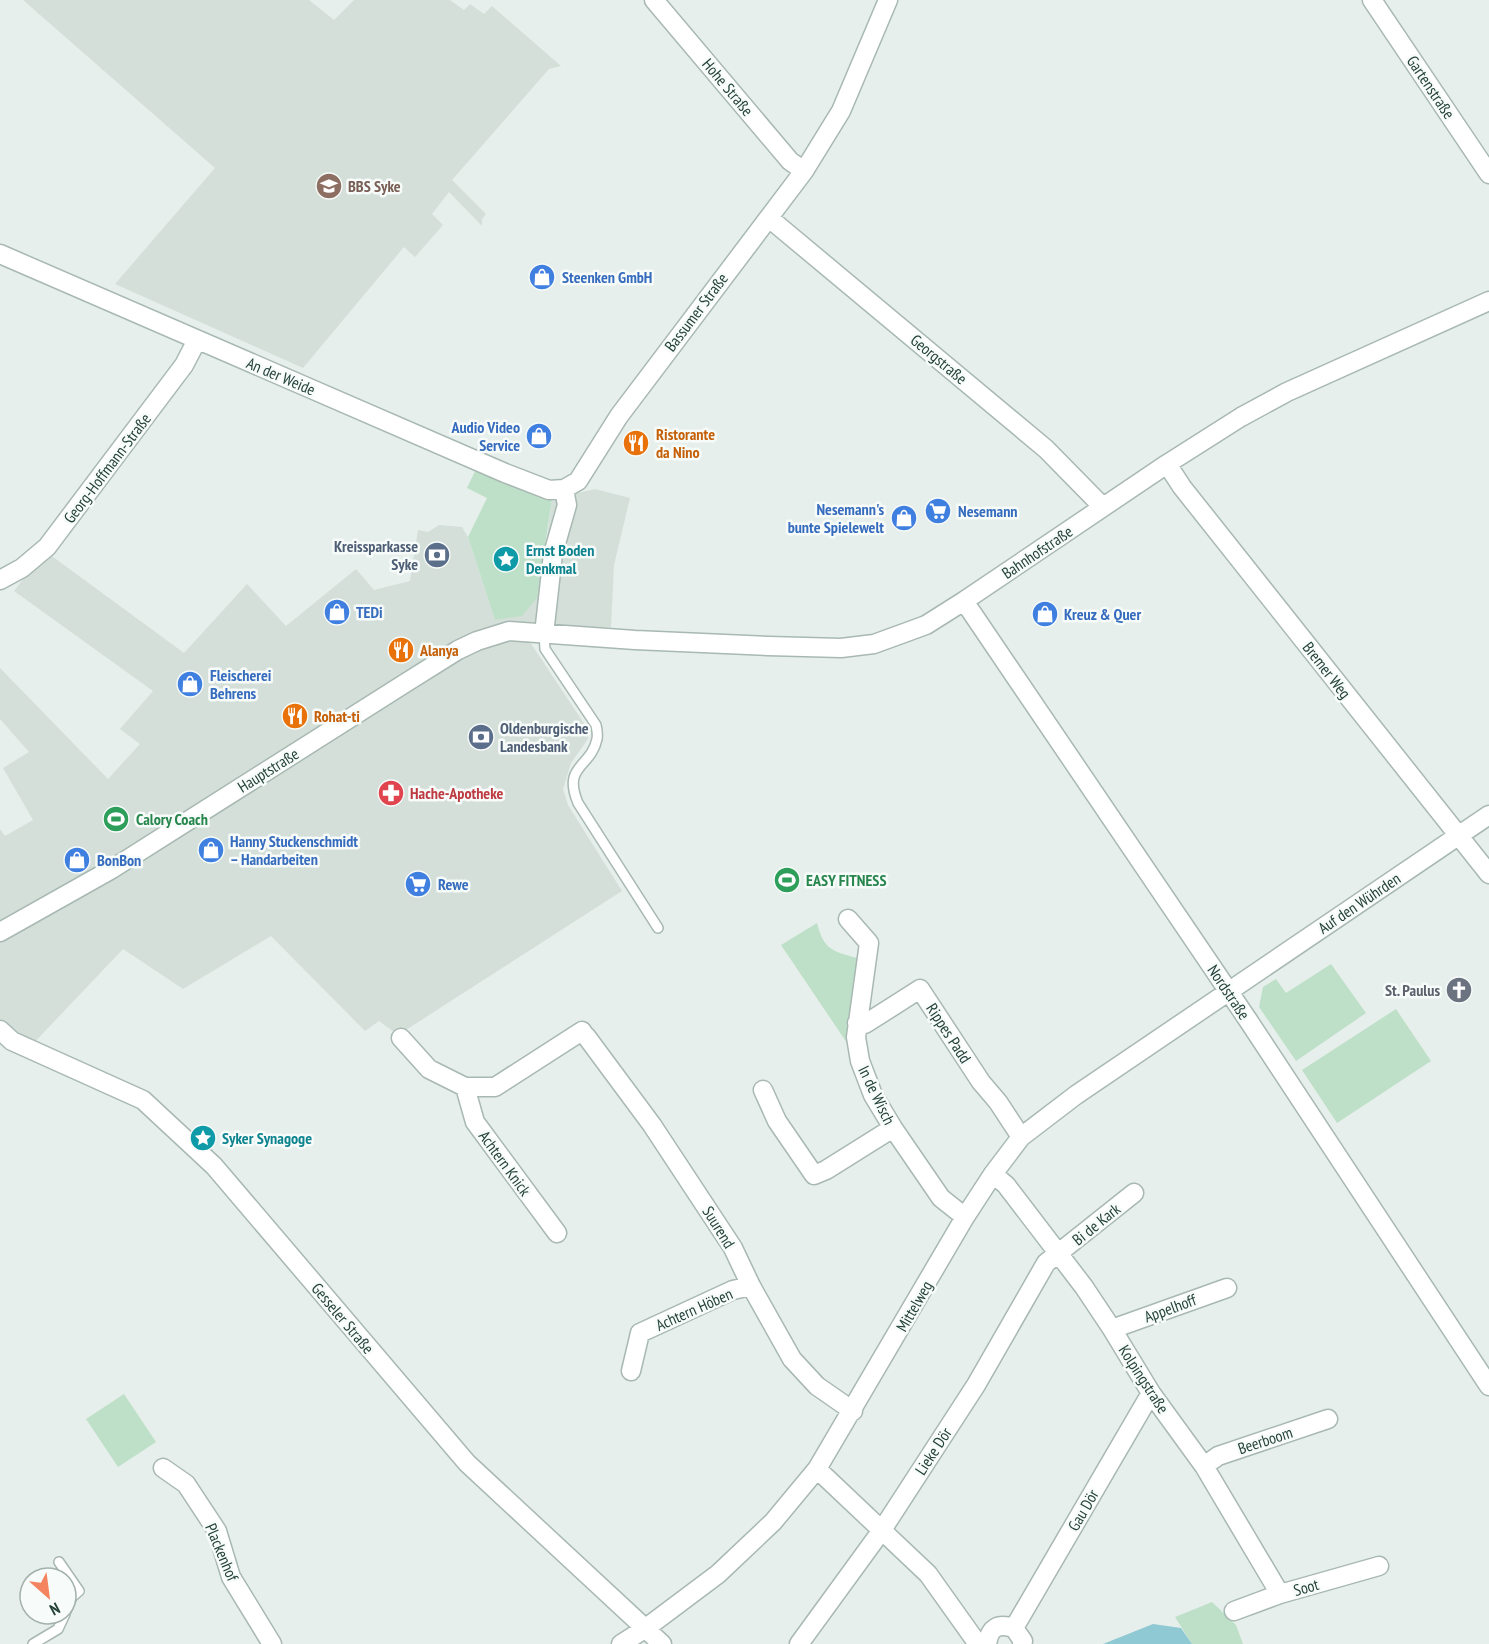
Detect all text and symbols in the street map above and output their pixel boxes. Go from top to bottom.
street label: Gartenstraße [1403,52,1459,122]
street label: Hohe Straße [698,54,758,120]
school or university icon: BBS Syke [314,171,344,201]
place label: BBS Syke [348,176,401,196]
shop icon: Steenken GmbH [527,262,557,292]
place label: Steenken GmbH [562,267,652,287]
street label: Bassumer Straße [660,269,732,355]
street label: Georgstraße [907,330,971,388]
street label: An der Weide [244,353,318,399]
street label: Georg-Hoffmann-Straße [59,409,155,527]
place label: Audio Video Service [450,417,520,455]
shop icon: Audio Video Service [524,421,554,451]
place label: Ristorante da Nino [656,424,715,462]
restaurant icon: Ristorante da Nino [621,428,651,458]
supermarket icon: Nesemann [923,496,953,526]
place label: Nesemann's bunte Spielewelt [788,499,884,537]
place label: Nesemann [958,501,1018,521]
shop icon: Nesemann's bunte Spielewelt [889,503,919,533]
street label: Bahnhofstraße [998,521,1076,583]
place label: Kreissparkasse Syke [334,536,418,574]
bank icon: Kreissparkasse Syke [422,540,452,570]
place label: Ernst Boden Denkmal [526,540,594,578]
place icon: Ernst Boden Denkmal [491,544,521,574]
shop icon: TEDi [322,597,352,627]
shop icon: Kreuz & Quer [1030,599,1060,629]
place label: TEDi [356,602,383,622]
place label: Kreuz & Quer [1064,604,1141,624]
restaurant icon: Alanya [386,635,416,665]
street label: Bremer Weg [1299,638,1355,702]
place label: Alanya [419,640,459,660]
place label: Fleischerei Behrens [210,665,272,703]
shop icon: Fleischerei Behrens [175,669,205,699]
restaurant icon: Rohat-ti [280,701,310,731]
place label: Rohat-ti [314,706,360,726]
place label: Oldenburgische Landesbank [500,718,589,756]
bank icon: Oldenburgische Landesbank [466,722,496,752]
street label: Hauptstraße [234,743,302,797]
pharmacy icon: Hache-Apotheke [376,778,406,808]
place label: Hache-Apotheke [410,783,504,803]
sports icon: Calory Coach [101,804,131,834]
place label: Calory Coach [136,809,208,829]
place label: Hanny Stuckenschmidt – Handarbeiten [230,831,358,869]
shop icon: Hanny Stuckenschmidt – Handarbeiten [196,835,226,865]
shop icon: BonBon [62,845,92,875]
place label: BonBon [97,850,141,870]
sports icon: EASY FITNESS [772,865,802,895]
street label: Auf den Wührden [1314,868,1404,938]
supermarket icon: Rewe [403,869,433,899]
place label: EASY FITNESS [806,870,886,890]
place label: Rewe [438,874,469,894]
street label: Nordstraße [1203,961,1255,1023]
church icon: St. Paulus [1444,975,1474,1005]
place label: St. Paulus [1385,980,1440,1000]
street label: Rippes Padd [922,999,976,1067]
street label: In de Wisch [854,1062,900,1128]
place icon: Syker Synagoge [188,1123,218,1153]
street label: Achtern Knick [475,1126,536,1200]
place label: Syker Synagoge [222,1128,312,1148]
street label: Bi de Kark [1068,1198,1125,1249]
street label: Suurend [698,1202,740,1252]
street label: Mittelweg [891,1277,937,1335]
street label: Gesseler Straße [308,1278,378,1358]
street label: Achtern Höben [653,1283,735,1335]
street label: Appelhoff [1141,1289,1200,1327]
street label: Kolpingstraße [1115,1341,1173,1417]
street label: Beerboom [1235,1422,1295,1458]
street label: Lieke Dör [910,1423,956,1478]
street label: Gau Dör [1063,1485,1103,1534]
street label: Plackenhof [201,1520,243,1585]
north arrow [18,1566,78,1626]
street label: Soot [1291,1574,1321,1600]
text: N [47,1598,64,1620]

